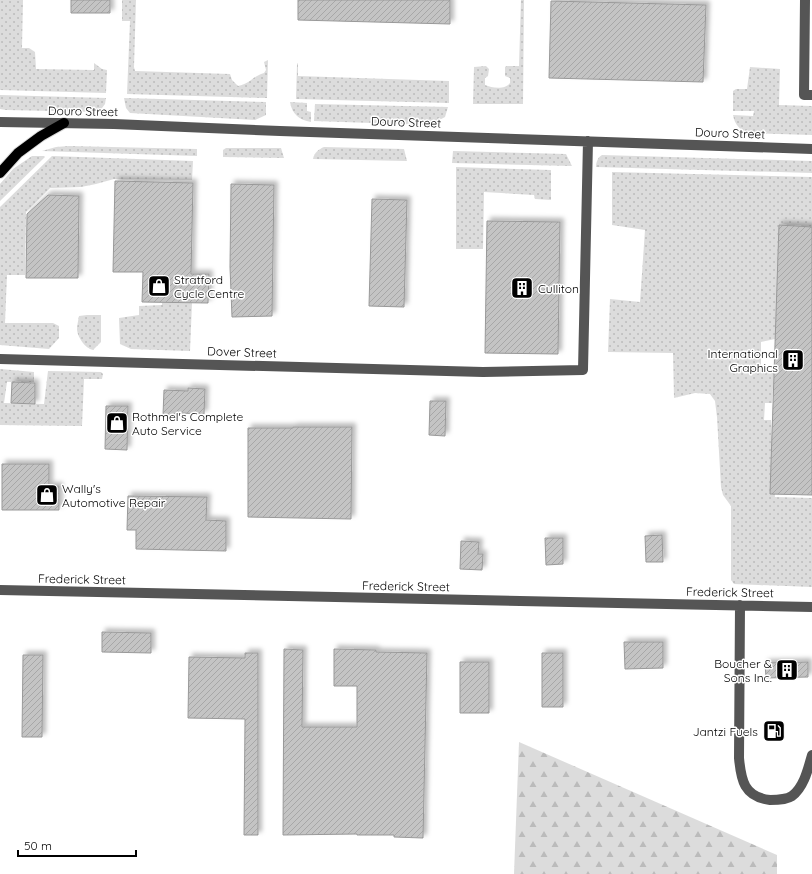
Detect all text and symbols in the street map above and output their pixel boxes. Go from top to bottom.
street label: Douro Street [48,103,118,119]
street label: Douro Street [371,113,441,131]
street label: Douro Street [695,124,765,142]
place label: Stratford Cycle Centre [174,272,244,301]
shop icon: Stratford Cycle Centre [146,273,172,299]
building icon: Culliton [509,275,535,301]
place label: Culliton [538,281,579,296]
street label: Dover Street [207,343,277,361]
place label: International Graphics [708,346,778,375]
building icon: International Graphics [780,347,806,373]
place label: Rothmel's Complete Auto Service [132,409,244,438]
shop icon: Rothmel's Complete Auto Service [104,410,130,436]
place label: Wally's Automotive Repair [62,481,166,510]
shop icon: Wally's Automotive Repair [34,482,60,508]
street label: Frederick Street [38,571,126,587]
street label: Frederick Street [362,578,450,594]
street label: Frederick Street [686,584,774,600]
place label: Boucher & Sons Inc. [714,656,772,685]
building icon: Boucher & Sons Inc. [774,657,800,683]
fuel station icon: Jantzi Fuels [761,718,787,744]
place label: Jantzi Fuels [693,724,758,739]
scale bar [18,832,136,858]
text: 50 m [24,838,52,853]

